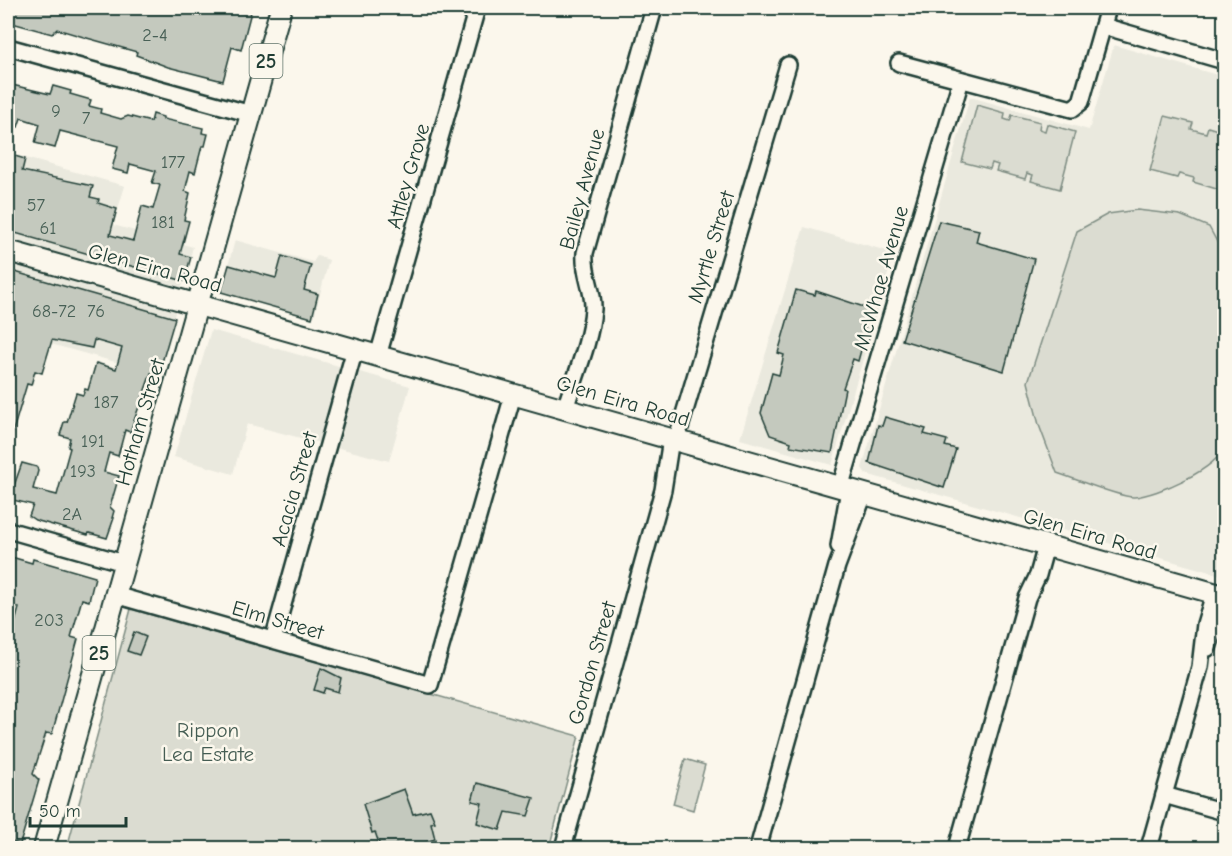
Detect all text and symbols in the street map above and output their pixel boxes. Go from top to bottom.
house number: 2-4 [142,25,168,46]
road number: 25 [250,44,282,78]
house number: 9 [51,101,61,122]
house number: 7 [82,108,91,129]
street label: Attley Grove [382,121,434,231]
street label: Bailey Avenue [554,126,610,252]
house number: 177 [161,152,186,173]
street label: Myrtle Street [683,187,740,306]
house number: 57 [27,195,46,216]
street label: McWhae Avenue [849,203,913,353]
house number: 181 [151,212,175,233]
house number: 61 [40,218,56,239]
street label: Glen Eira Road [86,239,224,297]
house number: 68-72 [32,301,76,322]
house number: 76 [87,301,105,322]
street label: Hotham Street [110,355,170,488]
street label: Glen Eira Road [554,371,692,431]
house number: 187 [94,392,119,413]
street label: Acacia Street [266,428,322,549]
house number: 191 [81,431,105,452]
house number: 193 [70,461,96,482]
house number: 2A [62,504,82,525]
street label: Glen Eira Road [1021,504,1159,564]
street label: Elm Street [229,595,328,645]
street label: Gordon Street [563,598,621,727]
house number: 203 [34,610,64,631]
road number: 25 [82,636,116,670]
park label: Rippon Lea Estate [162,718,254,766]
scale bar [30,790,126,828]
text: 50 m [39,801,81,822]

